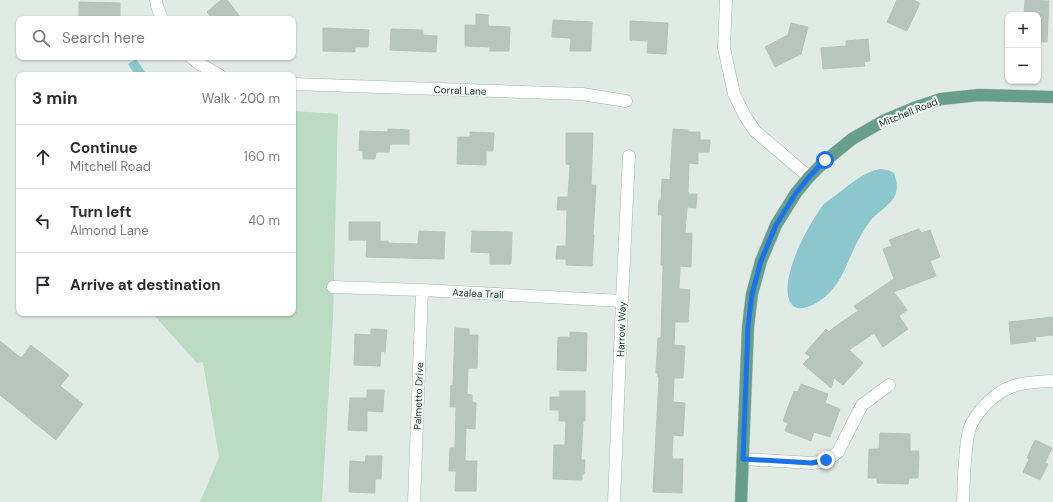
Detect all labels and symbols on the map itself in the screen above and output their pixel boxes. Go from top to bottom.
street label: Corral Lane [433,83,487,98]
street label: Mitchell Road [877,95,939,130]
route start [816,151,834,169]
street label: Azalea Trail [452,286,504,301]
street label: Harrow Way [614,301,629,357]
street label: Palmetto Drive [411,362,426,430]
route end [817,451,835,469]

